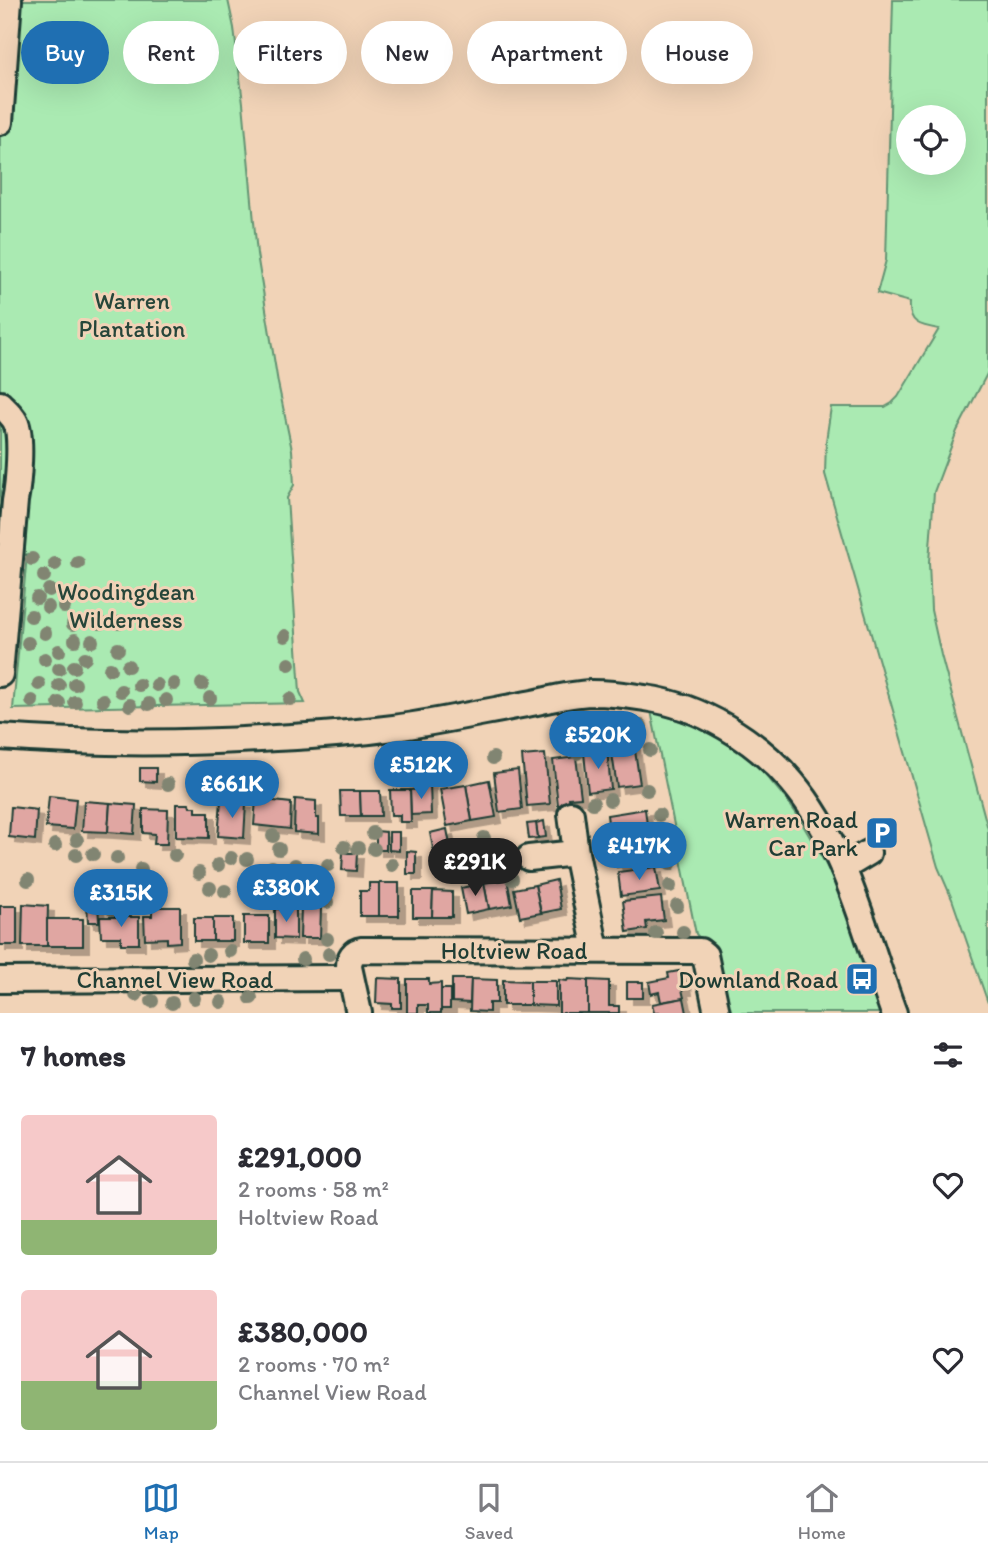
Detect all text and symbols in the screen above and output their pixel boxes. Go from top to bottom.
chip: Buy [21,21,109,84]
chip: Rent [123,21,219,84]
chip: Filters [233,21,347,84]
chip: New [361,21,453,84]
chip: Apartment [467,21,627,84]
chip: House [641,21,753,84]
map controls [896,105,966,175]
button: locate [896,105,966,175]
park label: Warren Plantation [79,286,186,343]
park label: Woodingdean Wilderness [57,577,195,634]
pin: £520K [549,712,647,771]
text: £520K [565,720,631,748]
pin: £512K [372,742,470,801]
text: £512K [390,750,452,778]
pin: £661K [183,760,281,820]
text: £661K [201,769,263,797]
place label: Warren Road Car Park [724,805,859,862]
parking icon: Warren Road Car Park [863,814,901,852]
pin: £417K [590,822,688,882]
text: £417K [608,831,670,859]
pin: £291K [426,838,524,898]
text: £291K [444,847,506,875]
pin: £380K [237,864,335,924]
pin: £315K [72,870,170,929]
text: £380K [253,873,319,901]
text: £315K [90,878,152,906]
street label: Holtview Road [441,936,587,965]
bus stop icon: Downland Road [843,960,881,998]
street label: Channel View Road [77,965,273,994]
place label: Downland Road [678,965,838,994]
icon: filters [929,1036,967,1074]
text: 7 homes [21,1037,126,1074]
text: £291,000 [238,1138,362,1175]
icon: home [77,1143,161,1227]
icon: heart [929,1166,967,1204]
text: 2 rooms · 58 m² [238,1175,389,1203]
text: Holtview Road [238,1203,378,1231]
text: £380,000 [238,1313,368,1350]
icon: home [77,1318,161,1402]
icon: heart [929,1341,967,1379]
text: 2 rooms · 70 m² [238,1350,390,1378]
text: Channel View Road [238,1378,427,1406]
tab: Map [142,1479,180,1544]
tab: Saved [465,1479,513,1544]
tab: Home [798,1479,846,1544]

